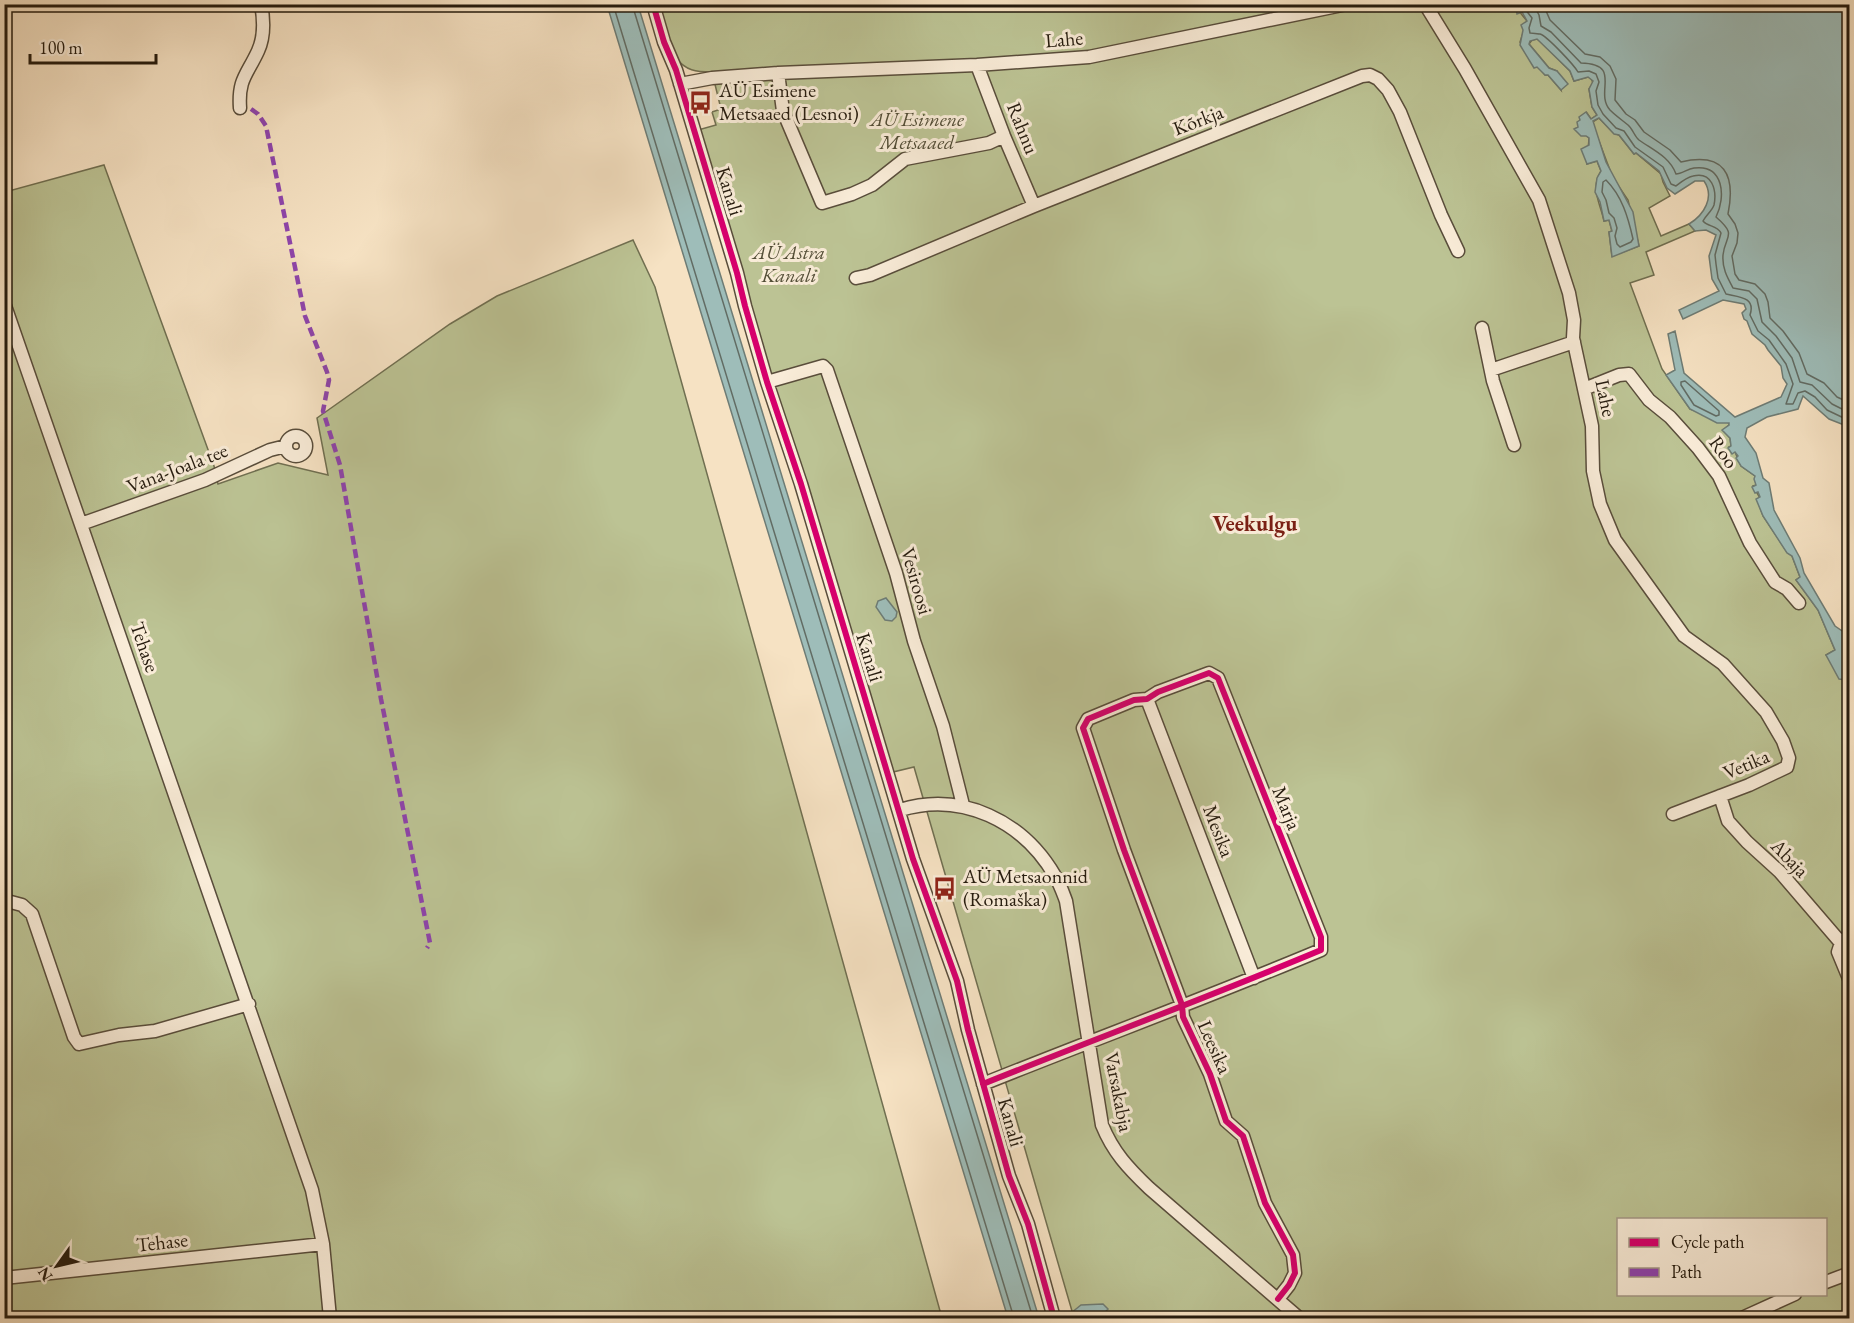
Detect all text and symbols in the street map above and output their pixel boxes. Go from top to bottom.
street label: Lahe [1044,24,1084,54]
scale bar [30,27,156,65]
text: 100 m [39,36,83,59]
place label: AÜ Esimene Metsaaed (Lesnoi) [718,77,859,126]
bus stop icon: AÜ Esimene Metsaaed (Lesnoi) [688,89,714,115]
street label: Rahnu [1001,98,1045,158]
street label: Kõrkja [1169,99,1227,141]
park label: AÜ Esimene Metsaaed [868,106,964,155]
street label: Kanali [710,163,750,219]
park label: AÜ Astra Kanali [751,239,825,288]
street label: Lahe [1589,377,1623,419]
street label: Roo [1703,431,1745,473]
street label: Vana-Joala tee [123,437,231,499]
district label: Veekulgu [1213,509,1297,538]
street label: Vesiroosi [895,545,939,618]
street label: Tehase [124,618,166,676]
street label: Kanali [850,629,890,685]
street label: Vetika [1719,743,1773,785]
street label: Marja [1267,782,1307,834]
street label: Mesika [1197,801,1241,861]
street label: Abaja [1765,832,1815,883]
place label: AÜ Metsaonnid (Romaška) [962,863,1089,912]
bus stop icon: AÜ Metsaonnid (Romaška) [932,875,958,901]
street label: Leesika [1192,1016,1238,1078]
street label: Varsakabja [1099,1050,1139,1134]
street label: Kanali [992,1094,1030,1150]
legend [1617,1218,1827,1296]
street label: Tehase [135,1226,189,1258]
text: Cycle path [1671,1230,1745,1253]
north arrow [27,1236,87,1296]
text: Path [1671,1260,1702,1283]
text: N [33,1263,57,1285]

